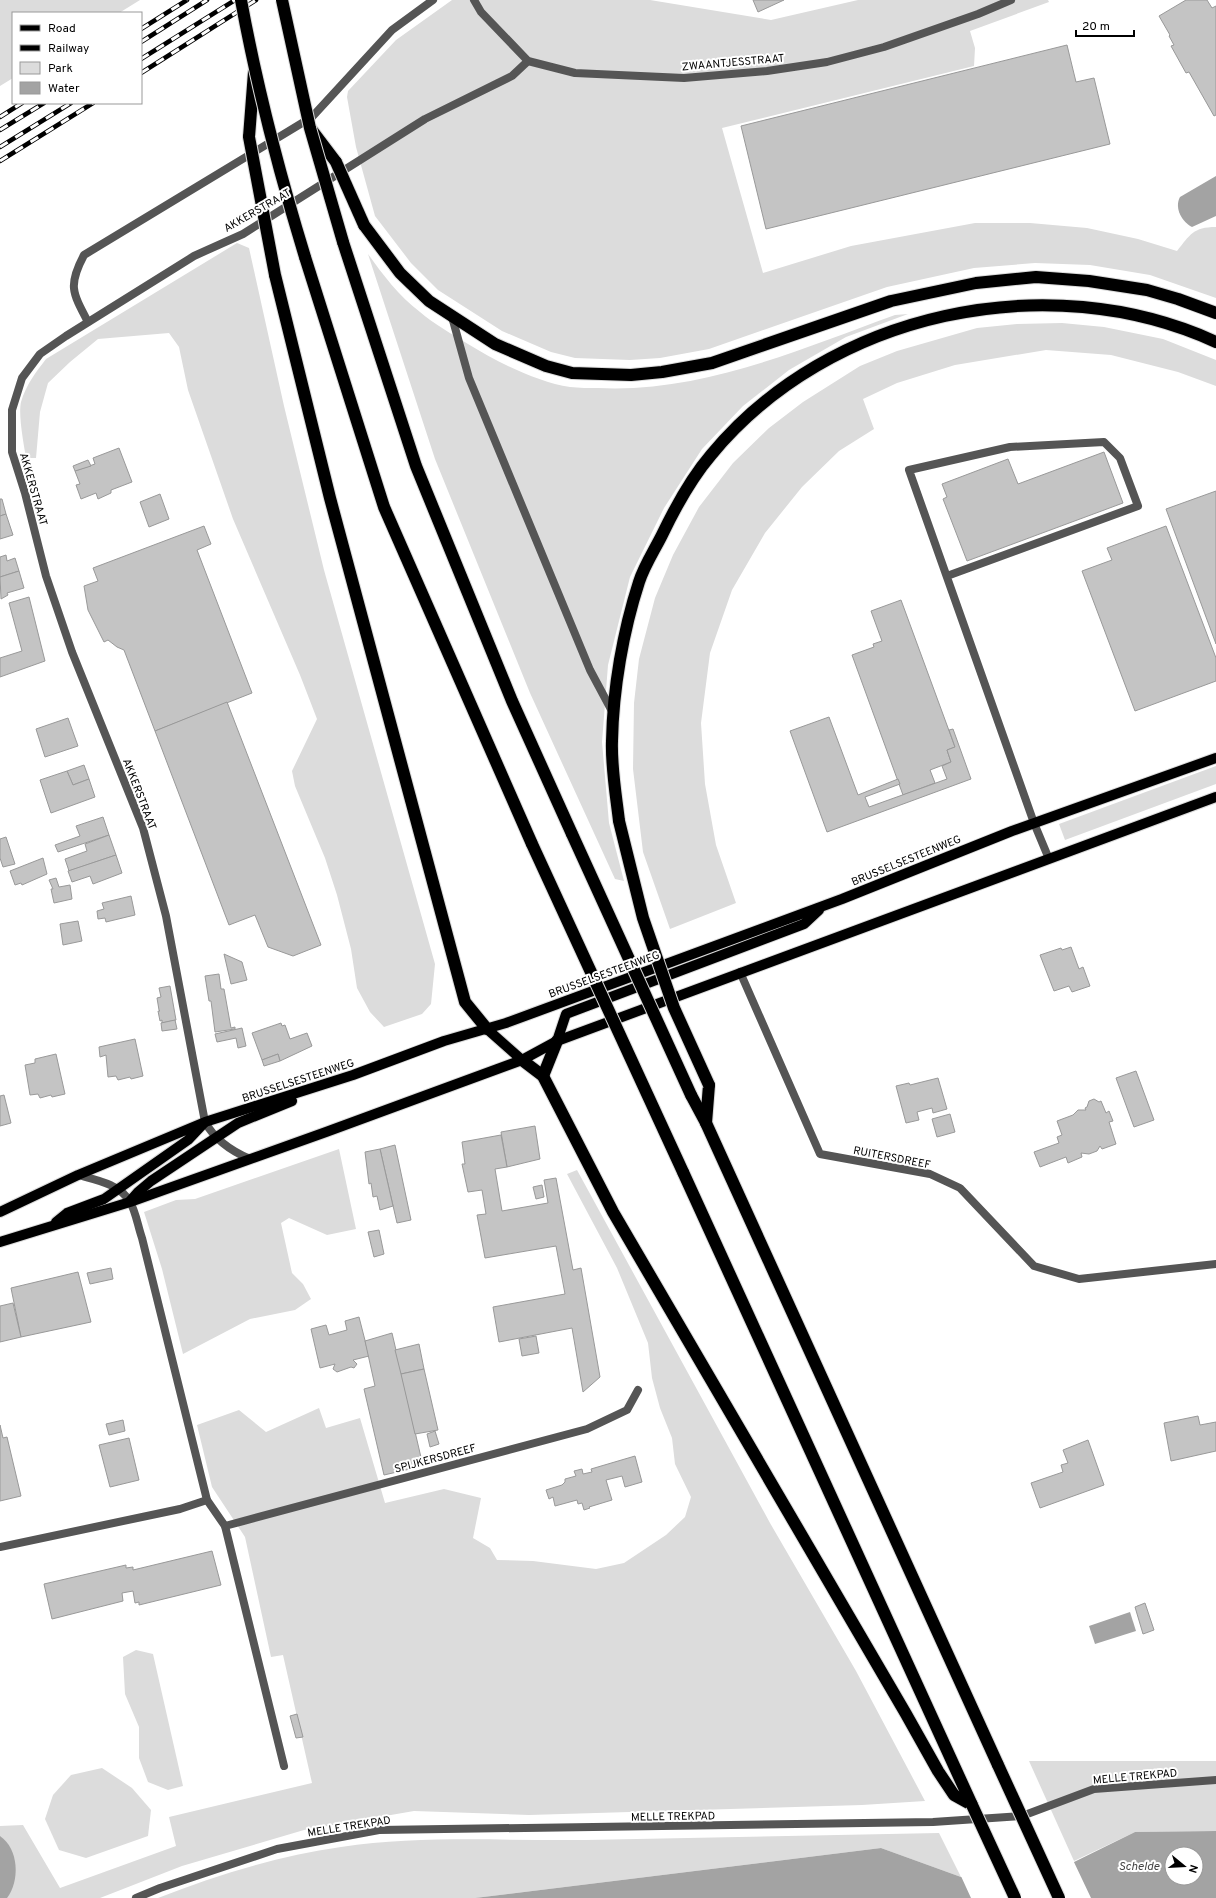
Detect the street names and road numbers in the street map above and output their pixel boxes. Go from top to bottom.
street label: ZWAANTJESSTRAAT [681,52,785,74]
street label: AKKERSTRAAT [221,186,294,236]
street label: AKKERSTRAAT [16,451,50,527]
street label: AKKERSTRAAT [119,757,159,832]
street label: BRUSSELSESTEENWEG [849,832,963,889]
street label: BRUSSELSESTEENWEG [547,948,662,1002]
street label: BRUSSELSESTEENWEG [240,1056,356,1106]
street label: RUITERSDREEF [852,1144,932,1172]
street label: SPIJKERSDREEF [393,1441,478,1477]
street label: MELLE TREKPAD [1092,1766,1178,1788]
street label: MELLE TREKPAD [631,1809,715,1825]
street label: MELLE TREKPAD [306,1813,392,1840]

